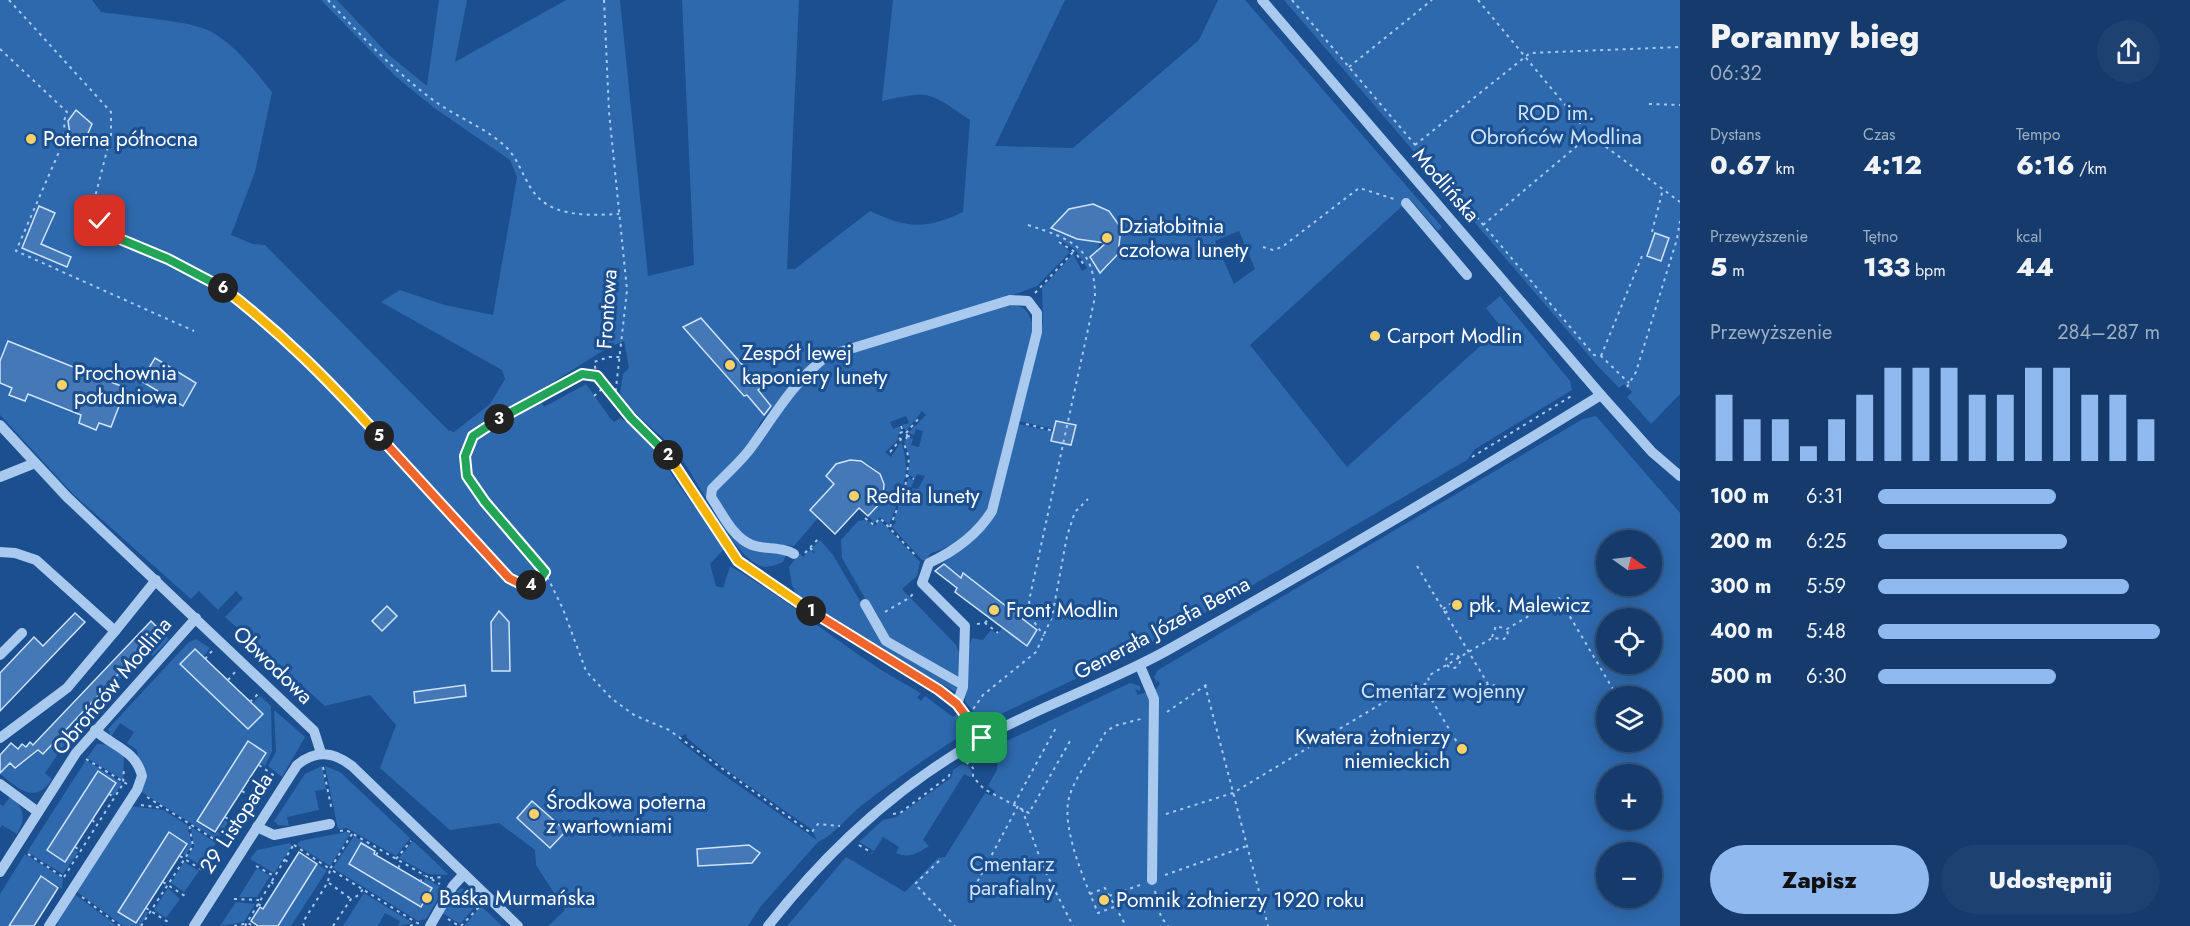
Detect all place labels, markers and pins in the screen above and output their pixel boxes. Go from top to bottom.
place label: Poterna północna [43,124,198,154]
marker: Poterna północna [24,132,38,146]
pin [74,195,125,246]
place label: Działobitnia czołowa lunety [1119,211,1249,265]
marker: Działobitnia czołowa lunety [1100,231,1114,245]
pin: 6 [208,273,238,303]
place label: Carport Modlin [1387,321,1522,351]
marker: Carport Modlin [1368,329,1382,343]
place label: Zespół lewej kaponiery lunety [742,338,888,392]
place label: Prochownia południowa [74,358,177,412]
marker: Zespół lewej kaponiery lunety [723,358,737,372]
marker: Prochownia południowa [55,378,69,392]
pin: 3 [484,404,514,434]
pin: 5 [364,421,394,451]
pin: 2 [653,440,683,470]
place label: Redita lunety [866,481,980,511]
marker: Redita lunety [847,489,861,503]
pin: 4 [516,570,546,600]
place label: płk. Malewicz [1469,590,1590,620]
place label: Front Modlin [1006,595,1119,625]
pin: 1 [796,596,826,626]
marker: płk. Malewicz [1450,598,1464,612]
marker: Front Modlin [987,603,1001,617]
pin [956,712,1007,763]
place label: Kwatera żołnierzy niemieckich [1295,722,1451,776]
marker: Kwatera żołnierzy niemieckich [1455,742,1469,756]
place label: Środkowa poterna z wartowniami [546,787,706,841]
marker: Środkowa poterna z wartowniami [527,807,541,821]
place label: Baśka Murmańska [439,883,595,913]
place label: Pomnik żołnierzy 1920 roku [1116,885,1364,915]
marker: Baśka Murmańska [420,891,434,905]
marker: Pomnik żołnierzy 1920 roku [1097,893,1111,907]

